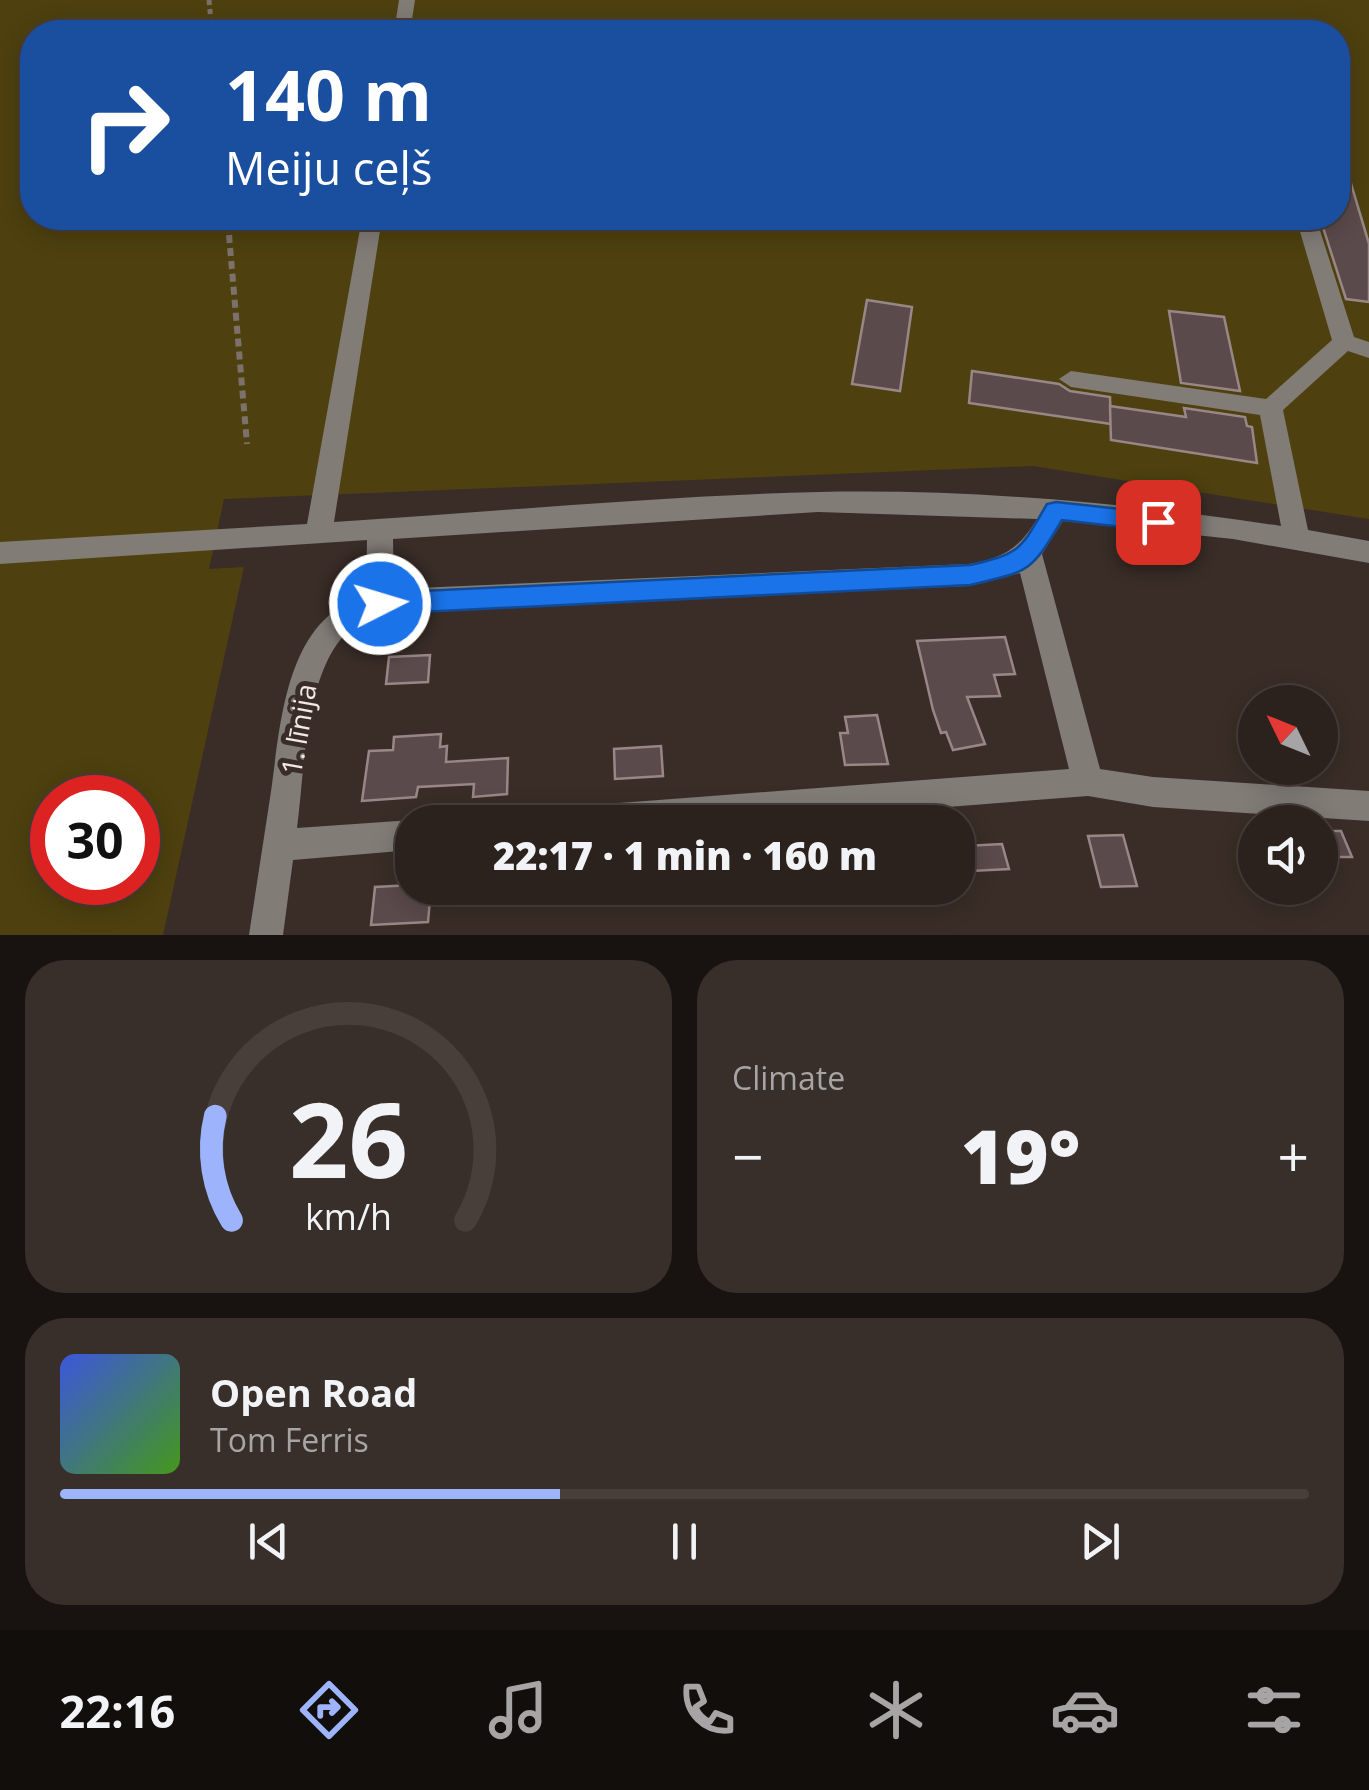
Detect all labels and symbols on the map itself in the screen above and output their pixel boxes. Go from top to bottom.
pin [1116,480,1201,565]
position arrow [328,552,432,656]
street label: 1. līnija [271,681,325,777]
north arrow [1238,685,1338,785]
speed limit sign: 30 [30,775,160,905]

